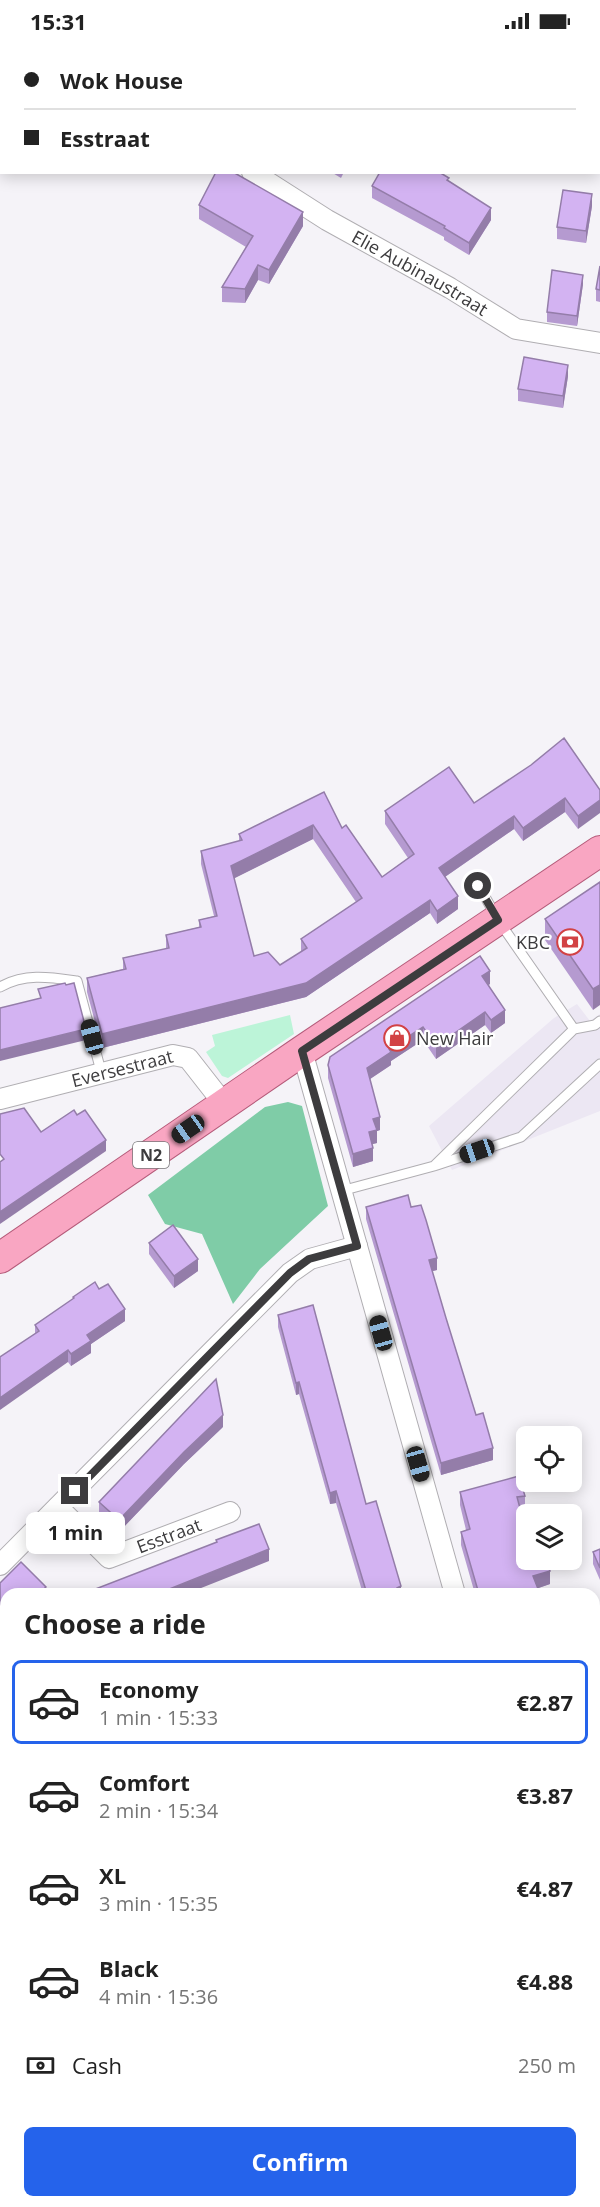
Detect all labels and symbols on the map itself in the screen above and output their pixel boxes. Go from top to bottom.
street label: Elie Aubinaustraat [348,224,493,321]
route start [464,872,491,899]
bank icon: KBC [555,927,585,957]
place label: KBC [516,930,550,954]
car [79,1017,105,1057]
shop icon: New Hair [382,1023,412,1053]
place label: New Hair [416,1026,494,1050]
street label: Eversestraat [69,1043,175,1092]
car [168,1111,208,1147]
car [457,1137,497,1165]
road number: N2 [133,1142,169,1168]
car [367,1313,395,1353]
car [404,1444,432,1484]
route end [61,1477,88,1504]
callout: 1 min [26,1512,124,1554]
street label: Esstraat [133,1512,204,1558]

